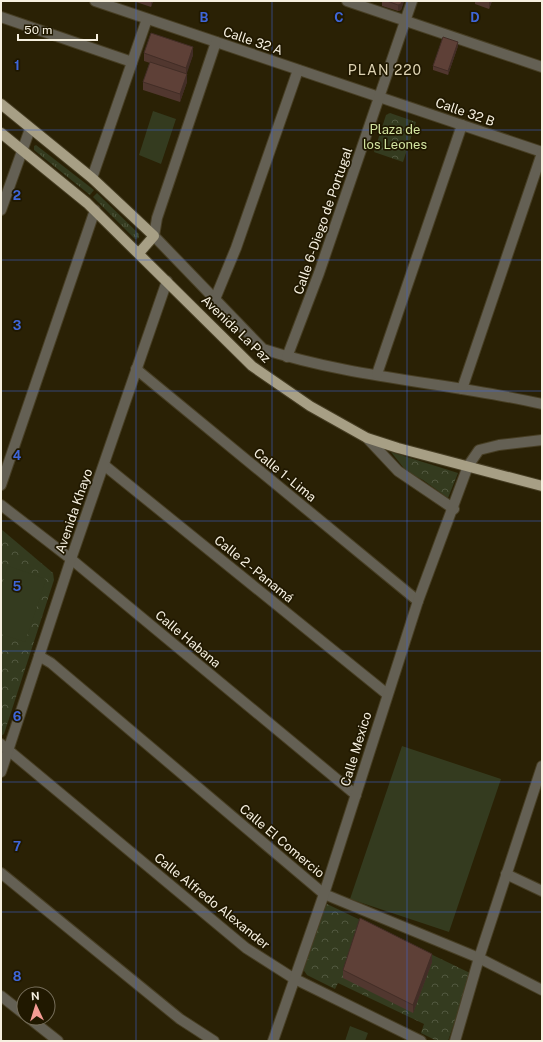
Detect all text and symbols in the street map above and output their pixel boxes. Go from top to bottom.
text: B [200,10,209,25]
text: C [334,10,344,25]
text: D [470,10,480,25]
scale bar [18,16,97,42]
text: 50 m [24,23,52,37]
street label: Calle 32 A [221,24,285,58]
text: 1 [14,58,20,73]
district label: PLAN 220 [348,62,422,78]
street label: Calle 32 B [433,95,497,129]
park label: Plaza de los Leones [363,122,427,152]
street label: Calle 6-Diego de Portugal [291,145,355,297]
text: 2 [13,188,21,203]
street label: Avenida La Paz [198,292,274,366]
text: 3 [13,318,22,333]
street label: Calle 1 - Lima [251,445,319,505]
text: 4 [13,448,22,463]
street label: Avenida Khayo [52,467,96,555]
street label: Calle 2 - Panamá [211,532,297,606]
text: 5 [13,579,22,594]
street label: Calle Habana [152,607,224,671]
text: 6 [13,709,22,724]
street label: Calle Mexico [338,710,374,788]
street label: Calle El Comercio [236,801,328,881]
text: 7 [13,839,21,854]
street label: Calle Alfredo Alexander [151,850,273,952]
text: 8 [13,969,22,984]
north arrow [16,986,56,1026]
text: N [31,990,40,1002]

